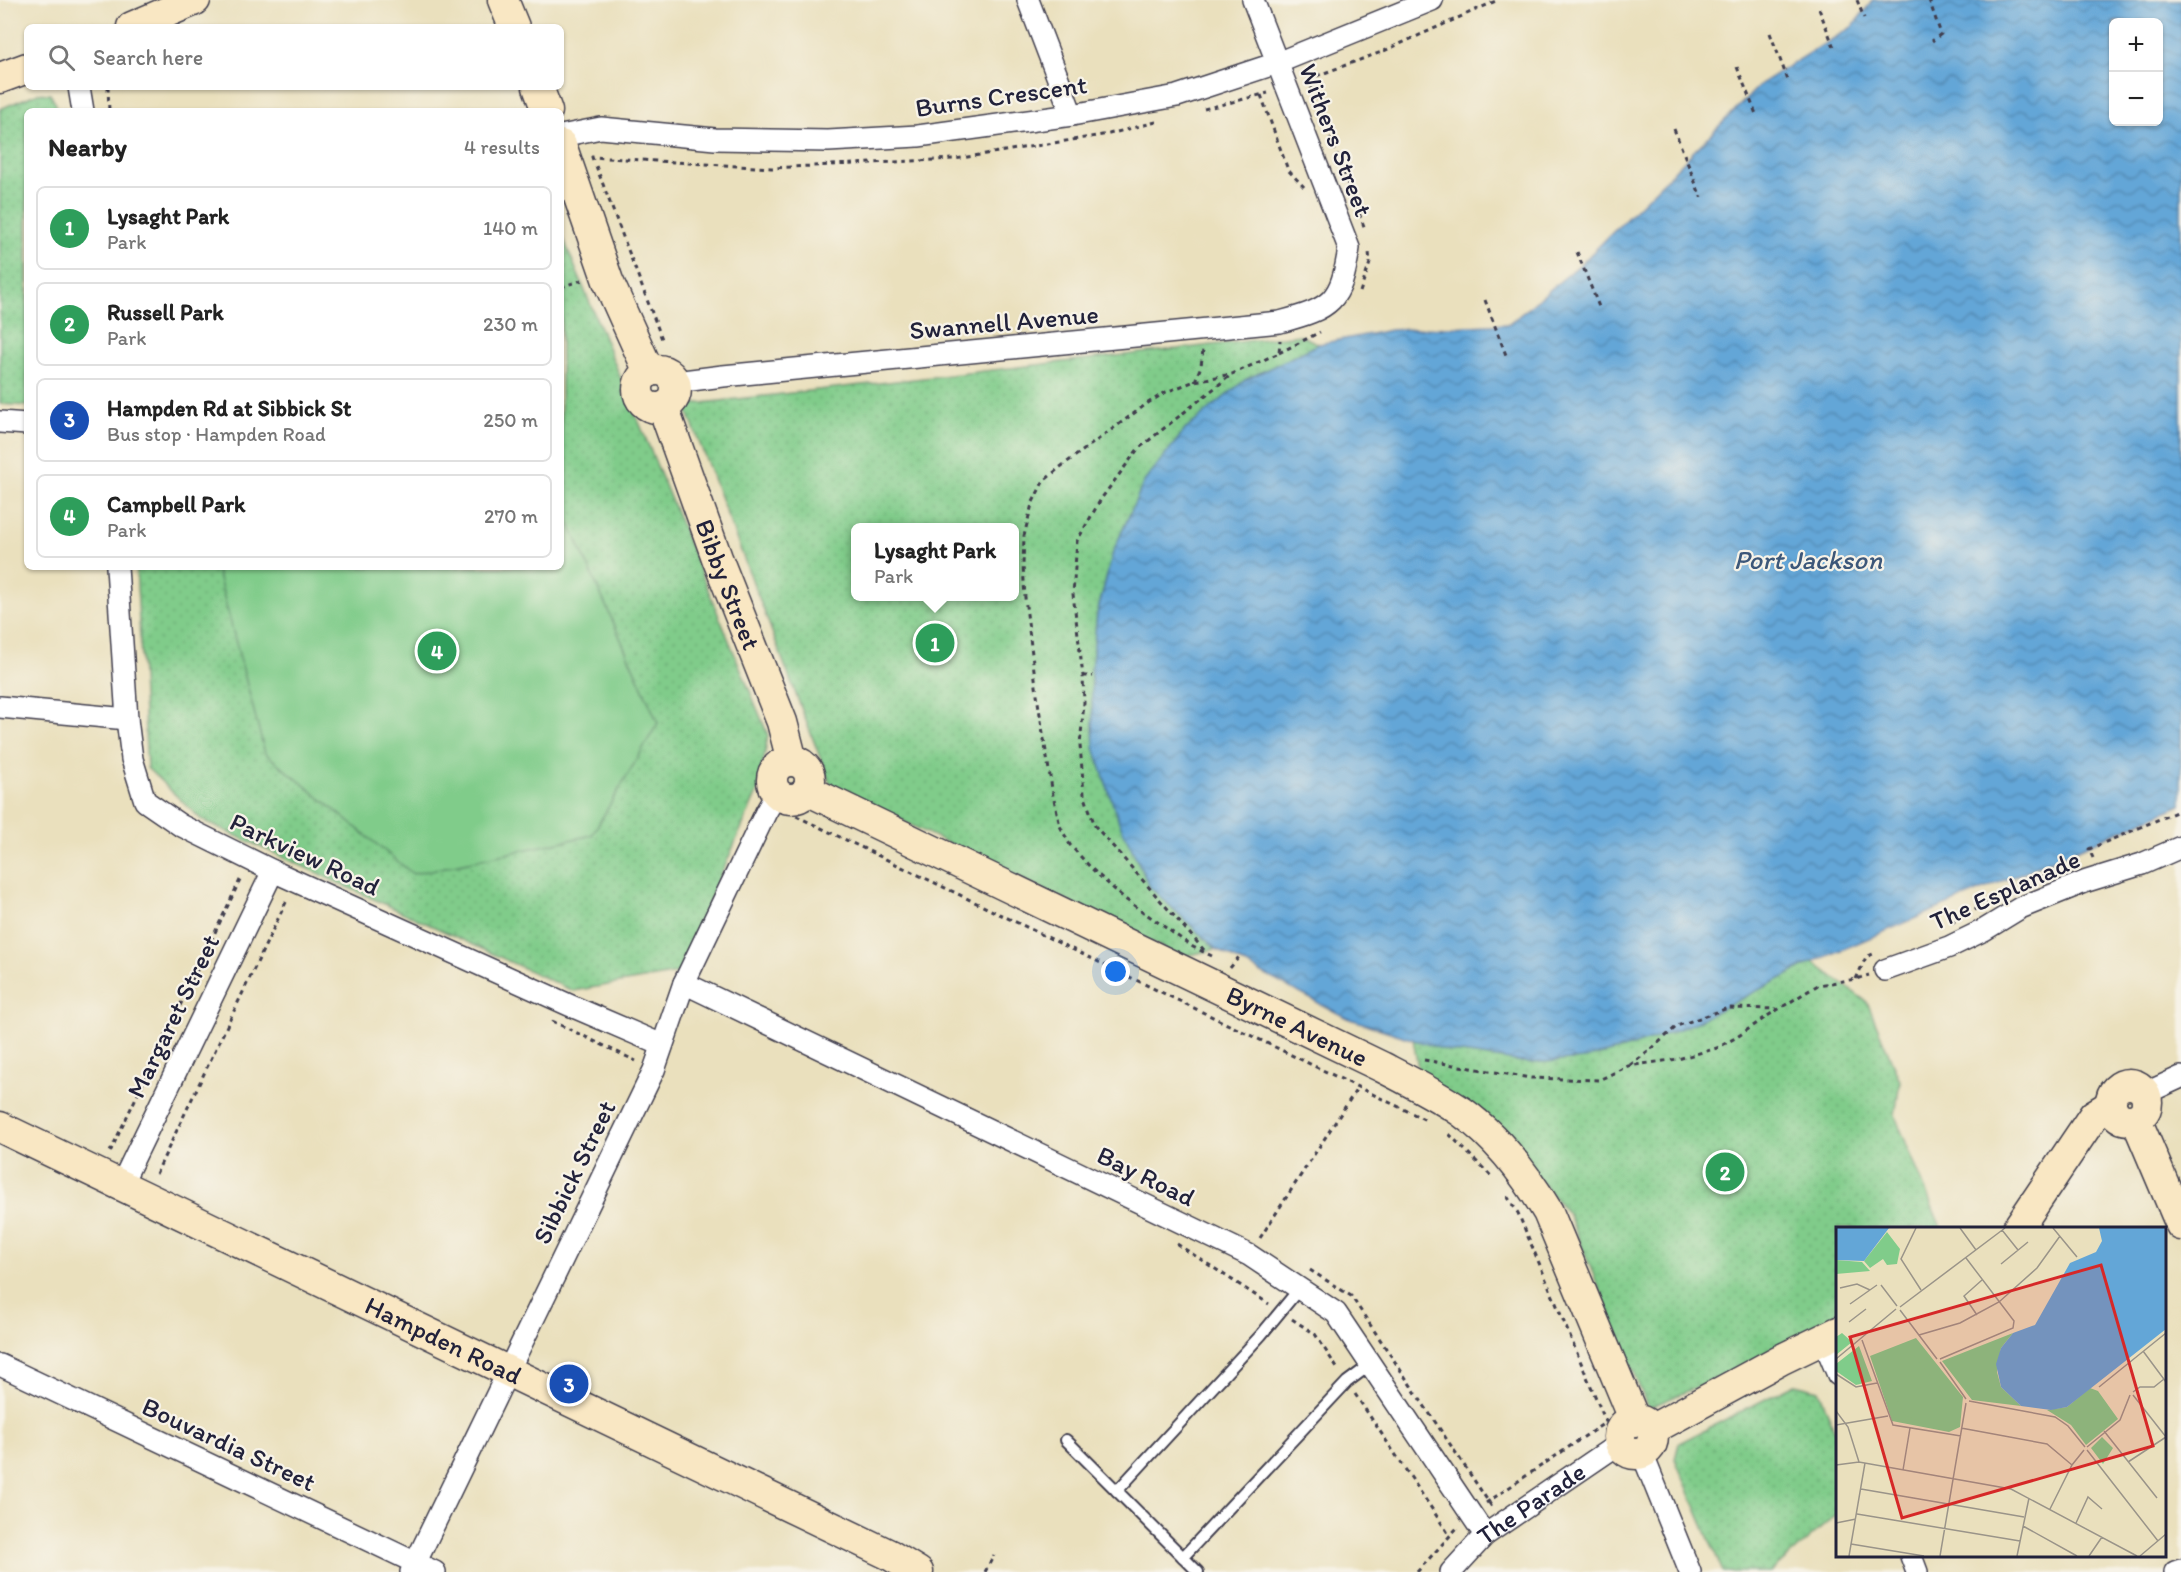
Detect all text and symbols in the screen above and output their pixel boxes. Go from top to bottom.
map controls [2109,18,2163,126]
button: + [2109,18,2163,72]
search box [24,24,564,90]
icon: search [45,41,78,74]
text: Search here [93,44,203,71]
street label: Withers Street [1292,59,1380,221]
street label: Burns Crescent [913,68,1089,124]
button: − [2109,72,2163,126]
text: Nearby [48,131,127,163]
text: 4 results [464,135,540,159]
text: Lysaght Park [107,203,229,230]
text: 1 [65,216,74,240]
text: 140 m [483,216,538,240]
text: Park [107,230,146,254]
street label: Swannell Avenue [908,298,1100,346]
text: Russell Park [107,299,224,326]
text: 2 [64,312,75,336]
text: 230 m [483,312,538,336]
text: Park [107,326,146,350]
text: Hampden Rd at Sibbick St [107,395,351,422]
text: 3 [64,408,75,432]
text: 250 m [483,408,538,432]
text: Bus stop · Hampden Road [107,422,326,446]
text: Campbell Park [107,491,245,518]
text: 4 [63,504,76,528]
text: 270 m [484,504,538,528]
street label: Bibby Street [688,515,768,655]
text: Park [107,518,146,542]
popup [851,523,1019,601]
text: Lysaght Park [874,537,996,564]
water label: Port Jackson [1734,543,1883,576]
text: Park [874,564,913,588]
pin: 1 [916,620,954,666]
pin: 4 [418,628,456,674]
street label: Parkview Road [225,805,385,903]
street label: The Esplanade [1925,843,2085,937]
street label: Margaret Street [120,929,226,1103]
your location [1101,957,1130,986]
street label: Byrne Avenue [1221,978,1373,1074]
street label: Sibbick Street [526,1095,623,1249]
street label: Bay Road [1092,1139,1200,1213]
pin: 2 [1706,1150,1744,1194]
inset map [1836,1227,2166,1557]
street label: Hampden Road [360,1289,527,1391]
pin: 3 [550,1362,588,1406]
street label: Bouvardia Street [137,1390,321,1498]
street label: The Parade [1471,1455,1591,1552]

